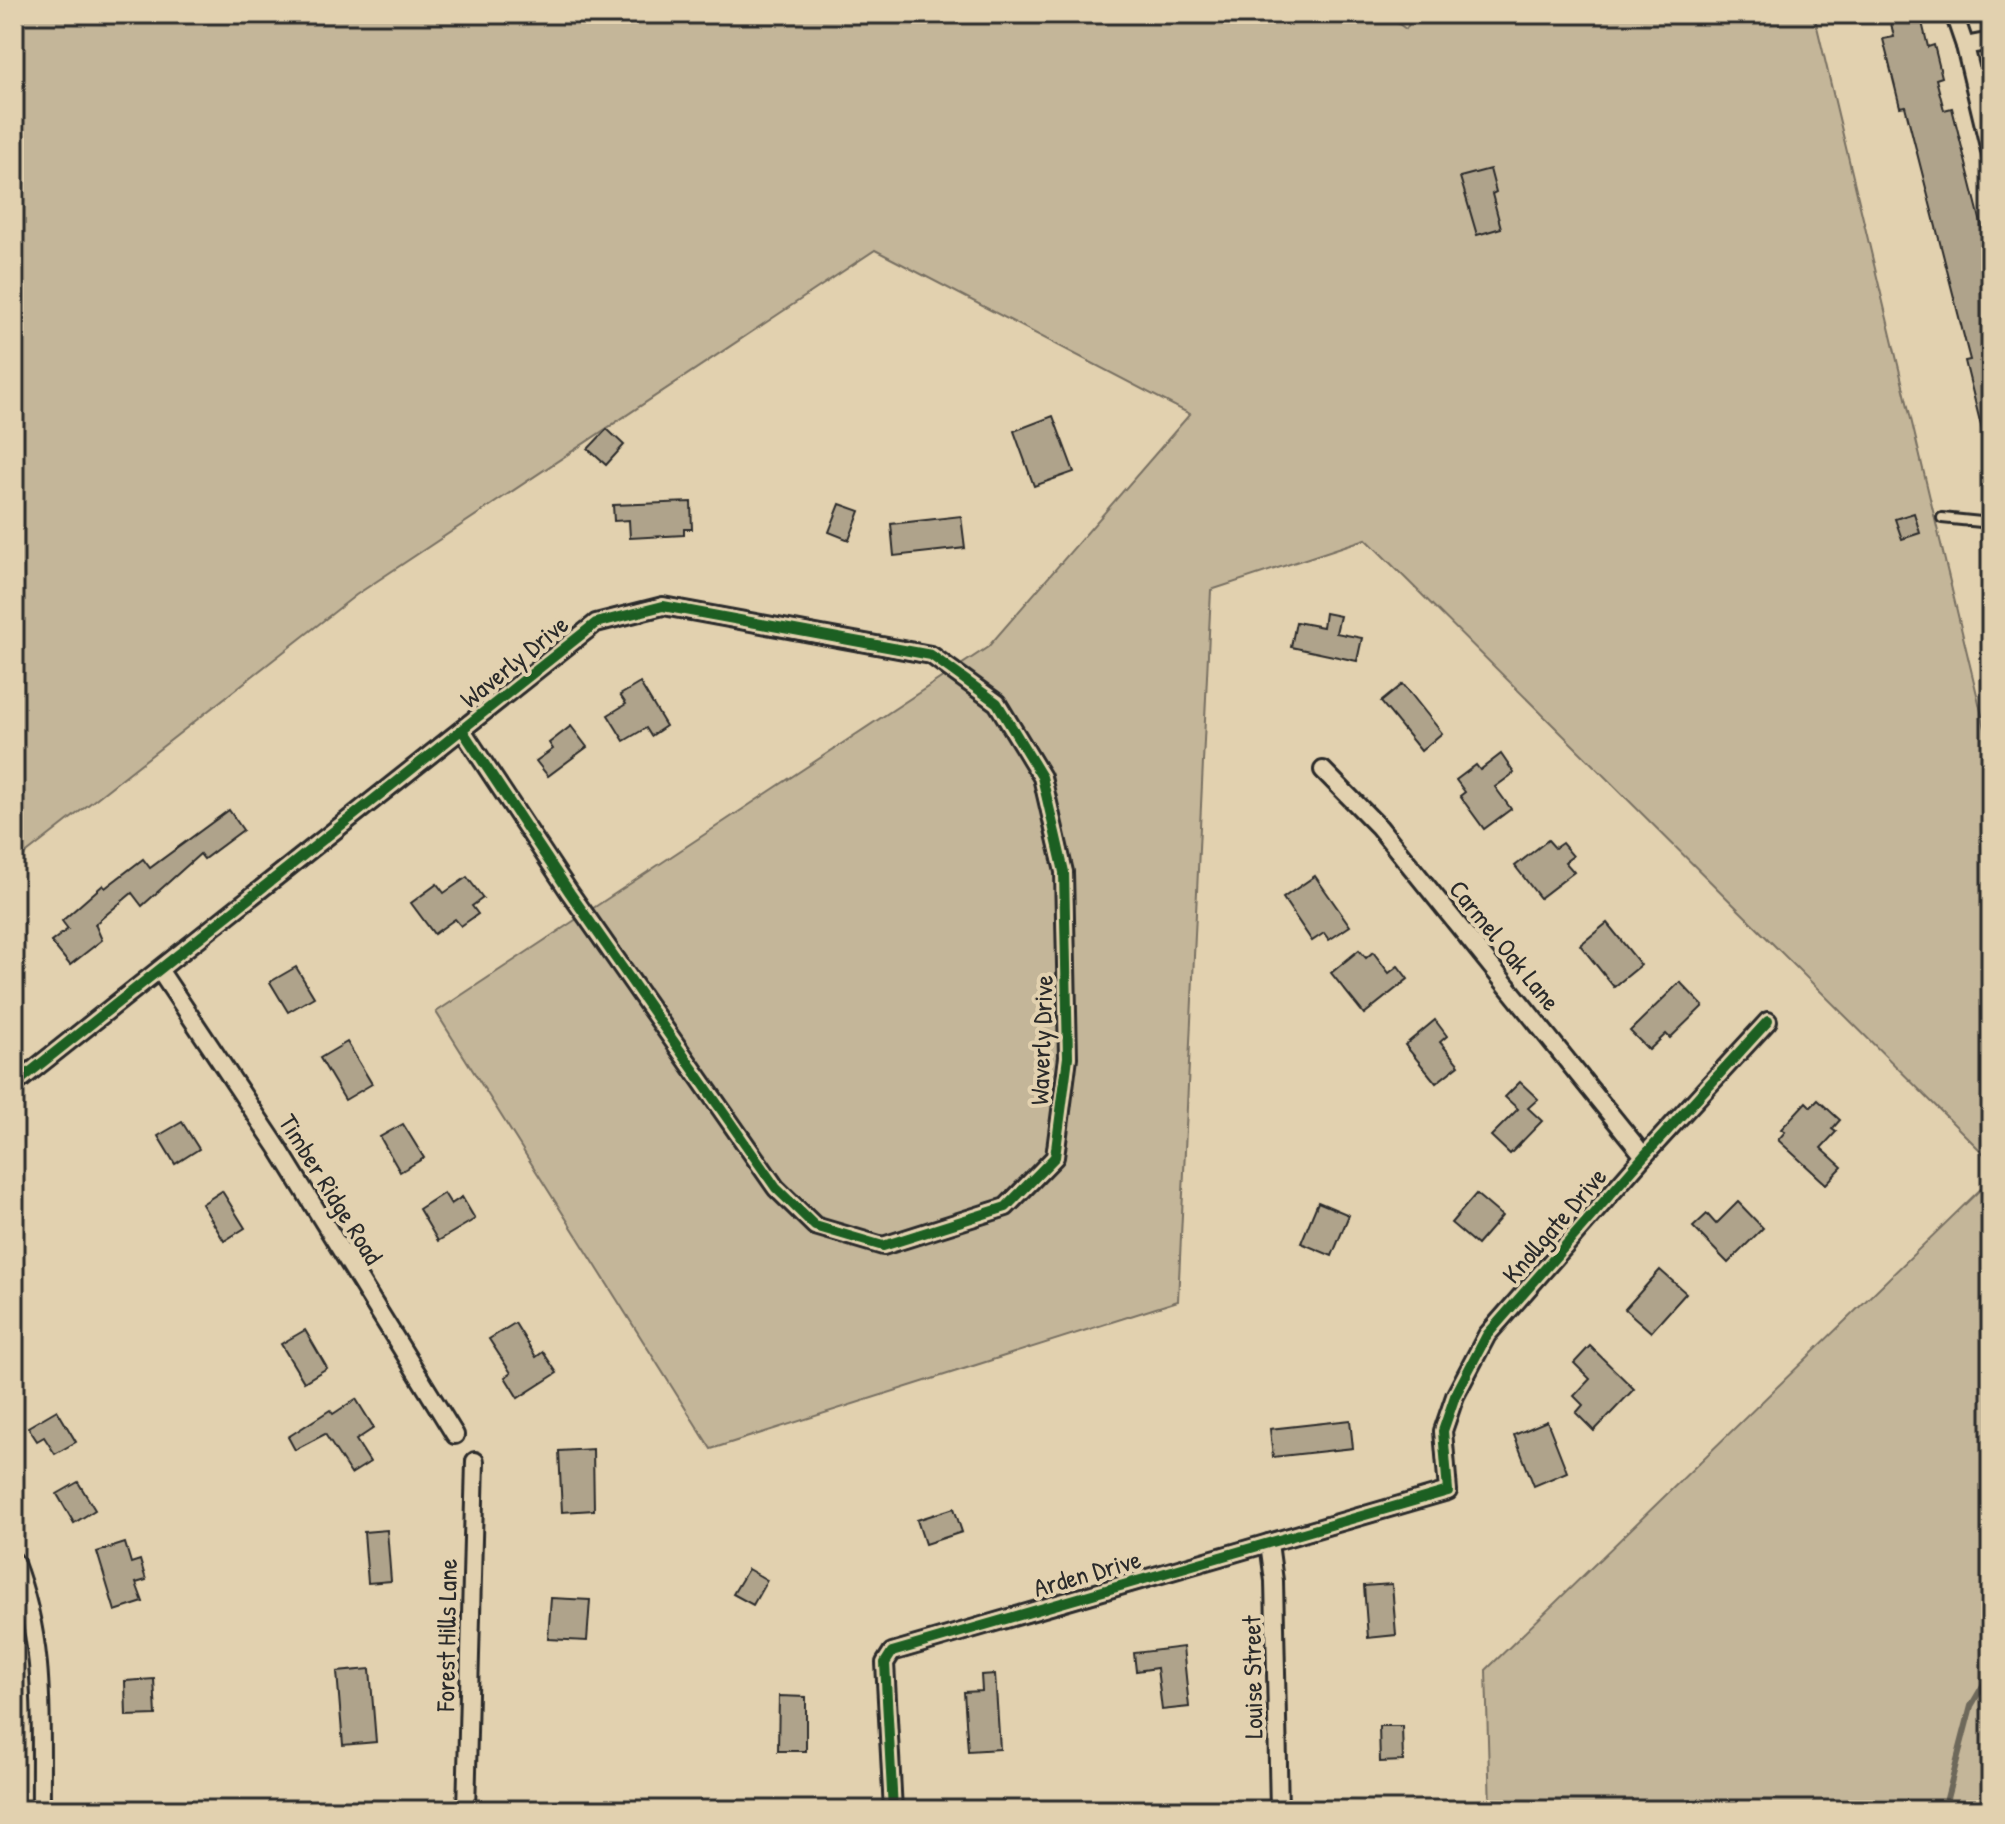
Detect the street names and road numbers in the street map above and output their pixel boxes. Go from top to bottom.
street label: Waverly Drive [453,607,575,715]
street label: Carmel Oak Lane [1441,872,1569,1018]
street label: Waverly Drive [1021,975,1061,1105]
street label: Timber Ridge Road [271,1107,391,1271]
street label: Knollgate Drive [1494,1160,1614,1290]
street label: Arden Drive [1029,1541,1145,1605]
street label: Forest Hills Lane [427,1558,465,1713]
street label: Louise Street [1233,1614,1271,1739]

